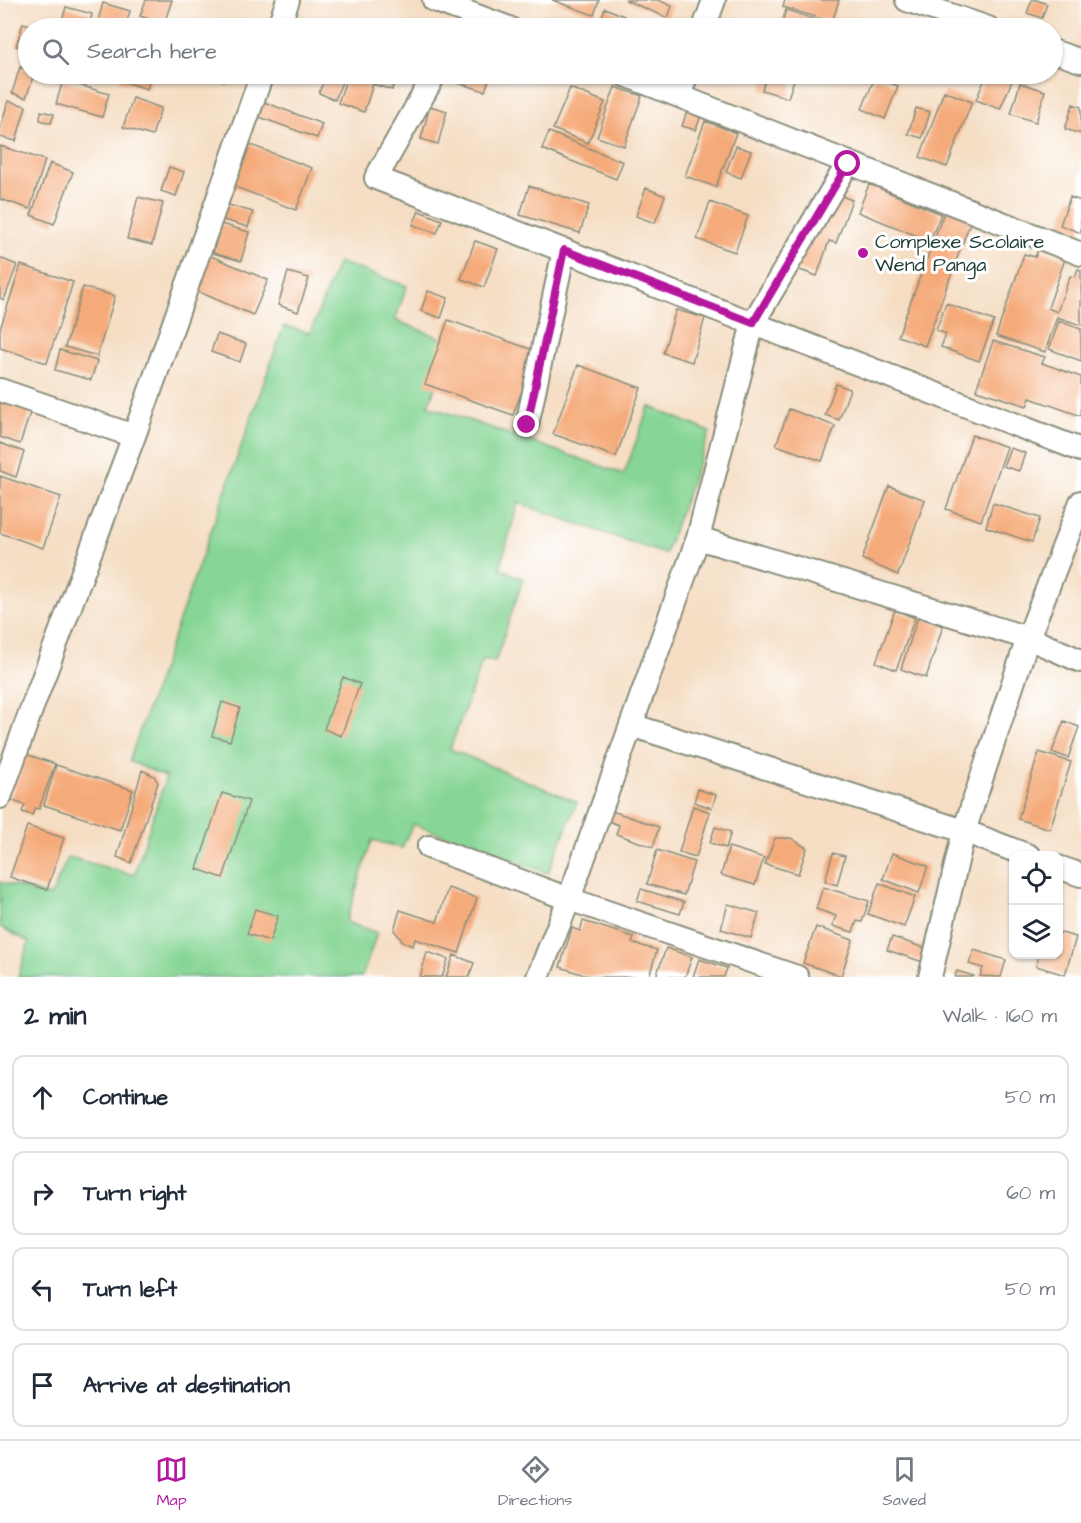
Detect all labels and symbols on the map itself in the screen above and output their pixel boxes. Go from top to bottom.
route start [834,150,860,176]
place label: Complexe Scolaire Wend Panga [875,228,1044,280]
marker: Complexe Scolaire Wend Panga [856,246,870,260]
route end [513,411,539,437]

